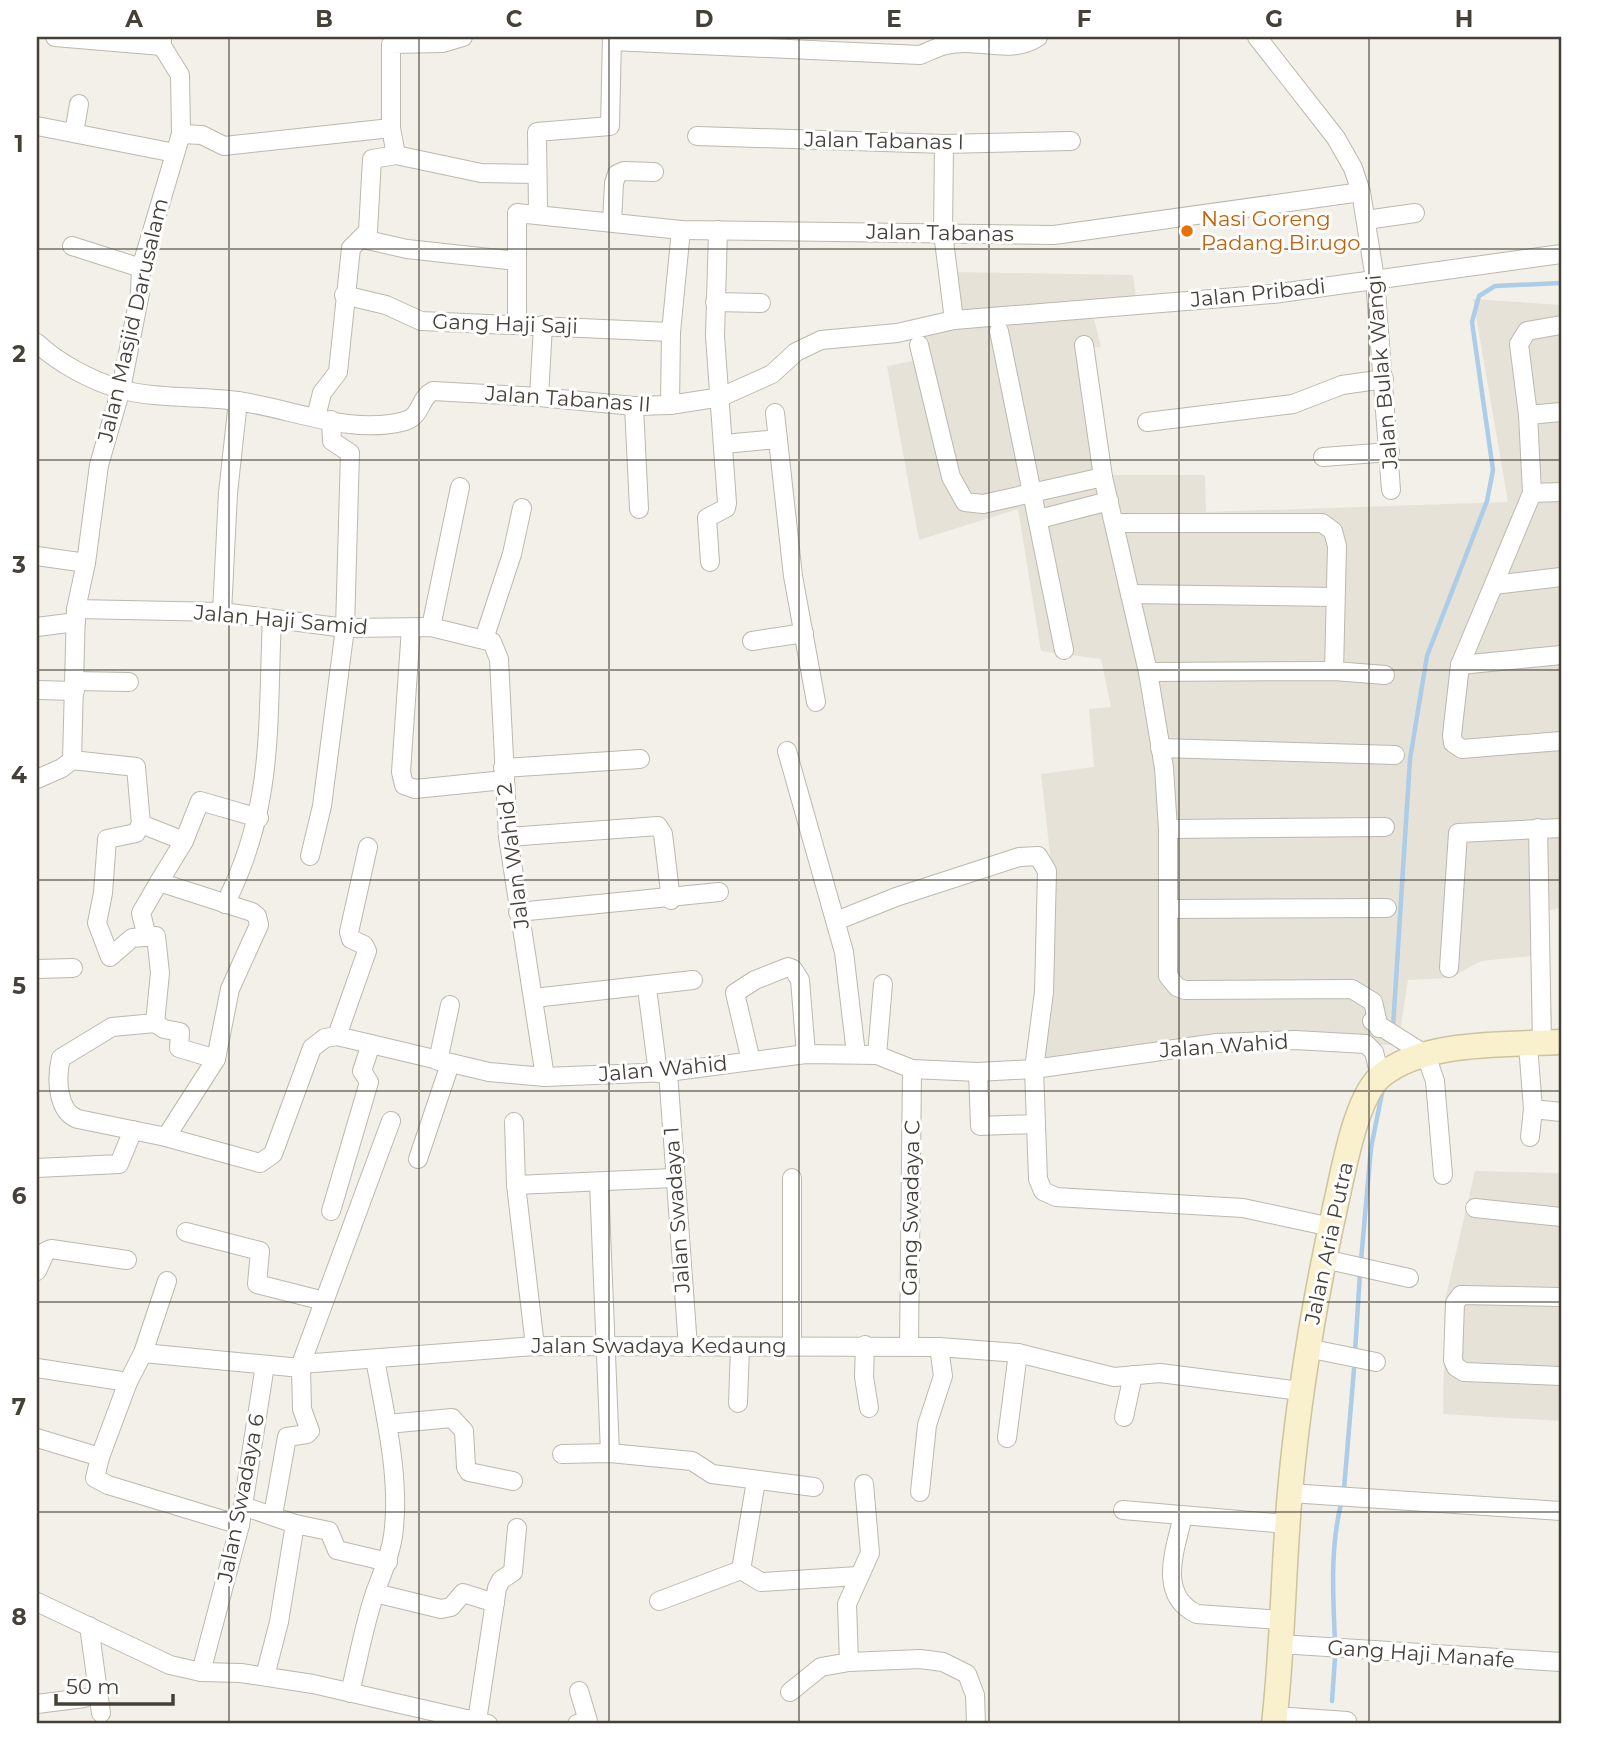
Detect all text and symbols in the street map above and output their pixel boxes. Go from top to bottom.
text: A [124,5,143,33]
text: B [315,5,333,33]
text: C [506,5,523,33]
text: D [695,5,714,33]
text: E [886,5,902,33]
text: F [1077,5,1092,33]
text: G [1265,5,1283,33]
text: H [1455,5,1473,33]
street label: Jalan Tabanas I [803,127,964,154]
text: 1 [14,130,24,158]
street label: Jalan Masjid Darusalam [92,195,173,445]
place label: Nasi Goreng Padang Birugo [1201,206,1360,255]
street label: Jalan Tabanas [865,219,1014,246]
marker: Nasi Goreng Padang Birugo [1179,223,1195,239]
street label: Jalan Pribadi [1188,273,1327,312]
street label: Jalan Bulak Wangi [1361,274,1403,472]
street label: Gang Haji Saji [432,308,578,339]
text: 2 [12,340,26,368]
street label: Jalan Tabanas II [483,380,652,417]
text: 3 [11,551,26,579]
street label: Jalan Haji Samid [192,599,369,640]
text: 4 [11,761,27,789]
street label: Jalan Wahid 2 [491,782,534,931]
text: 5 [12,972,26,1000]
street label: Jalan Wahid [1158,1029,1289,1063]
street label: Jalan Wahid [596,1050,728,1087]
street label: Gang Swadaya C [896,1120,925,1296]
street label: Jalan Swadaya 1 [658,1126,695,1295]
street label: Jalan Aria Putra [1299,1160,1358,1327]
text: 6 [12,1182,27,1210]
street label: Jalan Swadaya Kedaung [530,1333,787,1358]
text: 7 [12,1393,26,1421]
street label: Jalan Swadaya 6 [212,1411,269,1586]
text: 8 [11,1603,27,1631]
street label: Gang Haji Manafe [1327,1634,1516,1673]
scale bar [56,1663,173,1707]
text: 50 m [66,1674,120,1699]

